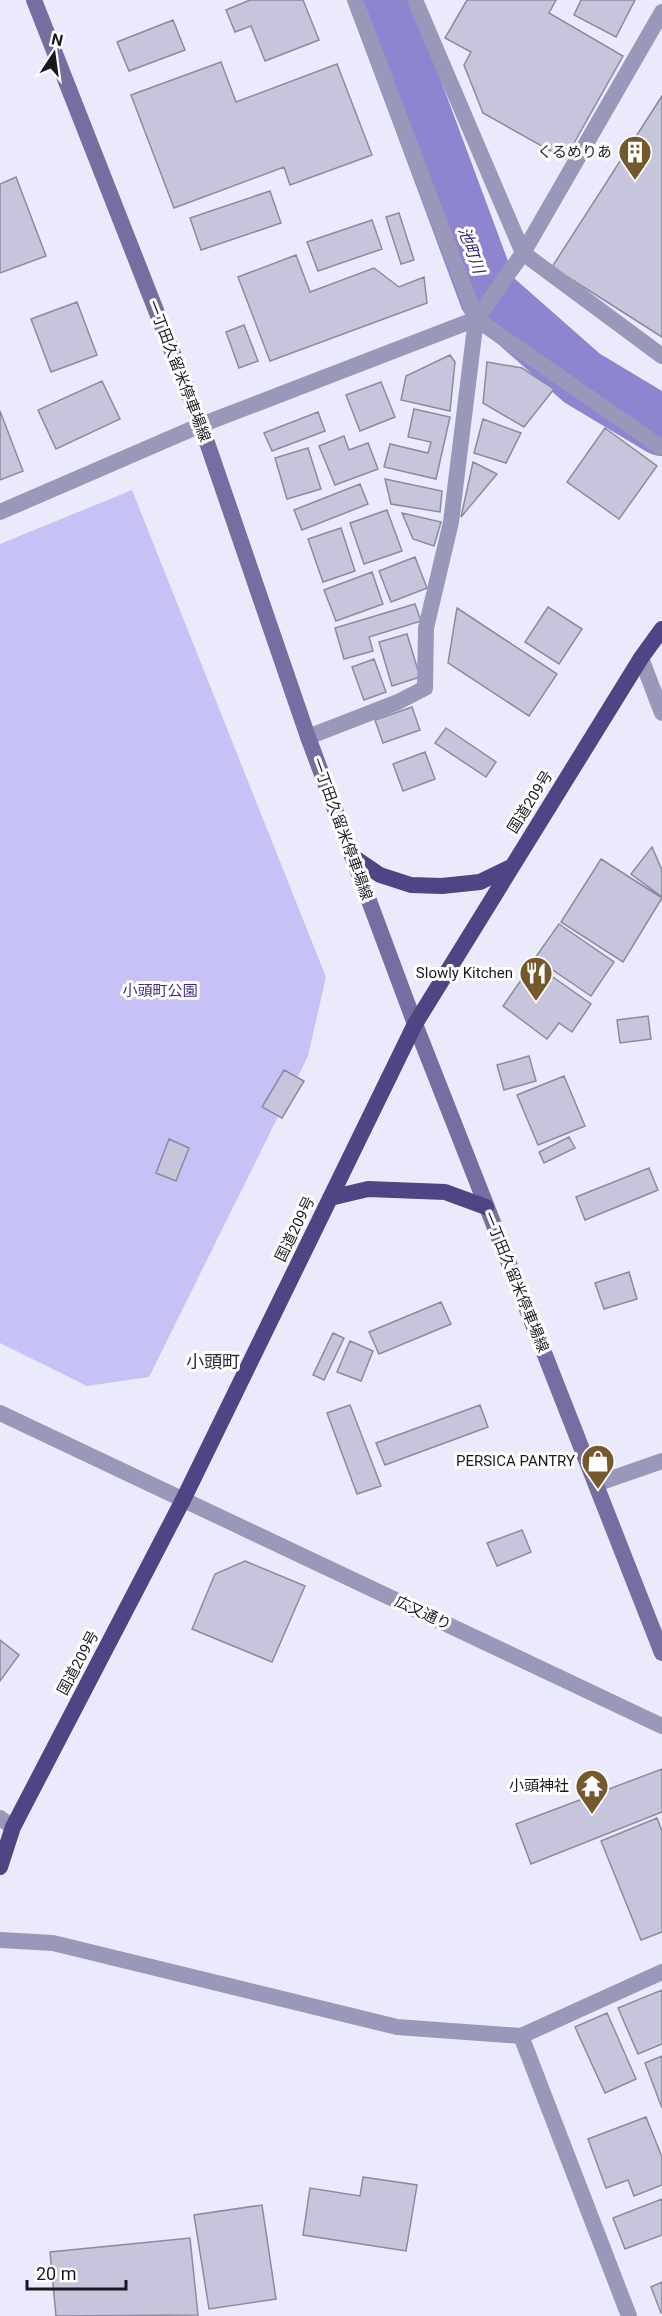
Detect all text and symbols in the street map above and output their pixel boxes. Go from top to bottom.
north arrow [24,24,84,84]
text: N [50,29,65,50]
building icon: くるめりあ [617,134,653,181]
place label: くるめりあ [537,143,612,161]
water label: 池町川 [454,224,489,278]
street label: 一丁田久留米停車場線 [144,298,214,444]
street label: 一丁田久留米停車場線 [308,755,376,903]
street label: 国道209号 [504,767,556,837]
restaurant icon: Slowly Kitchen [518,955,554,1002]
place label: Slowly Kitchen [416,964,513,982]
park label: 小頭町公園 [122,982,198,1000]
street label: 国道209号 [272,1193,318,1265]
street label: 一丁田久留米停車場線 [480,1209,552,1355]
district label: 小頭町 [186,1351,240,1372]
shop icon: PERSICA PANTRY [580,1443,616,1490]
place label: PERSICA PANTRY [456,1452,575,1470]
street label: 広又通り [392,1592,454,1634]
street label: 国道209号 [54,1628,102,1698]
temple icon: 小頭神社 [574,1768,610,1815]
place label: 小頭神社 [509,1777,569,1795]
scale bar [27,2253,126,2291]
text: 20 m [36,2263,76,2284]

